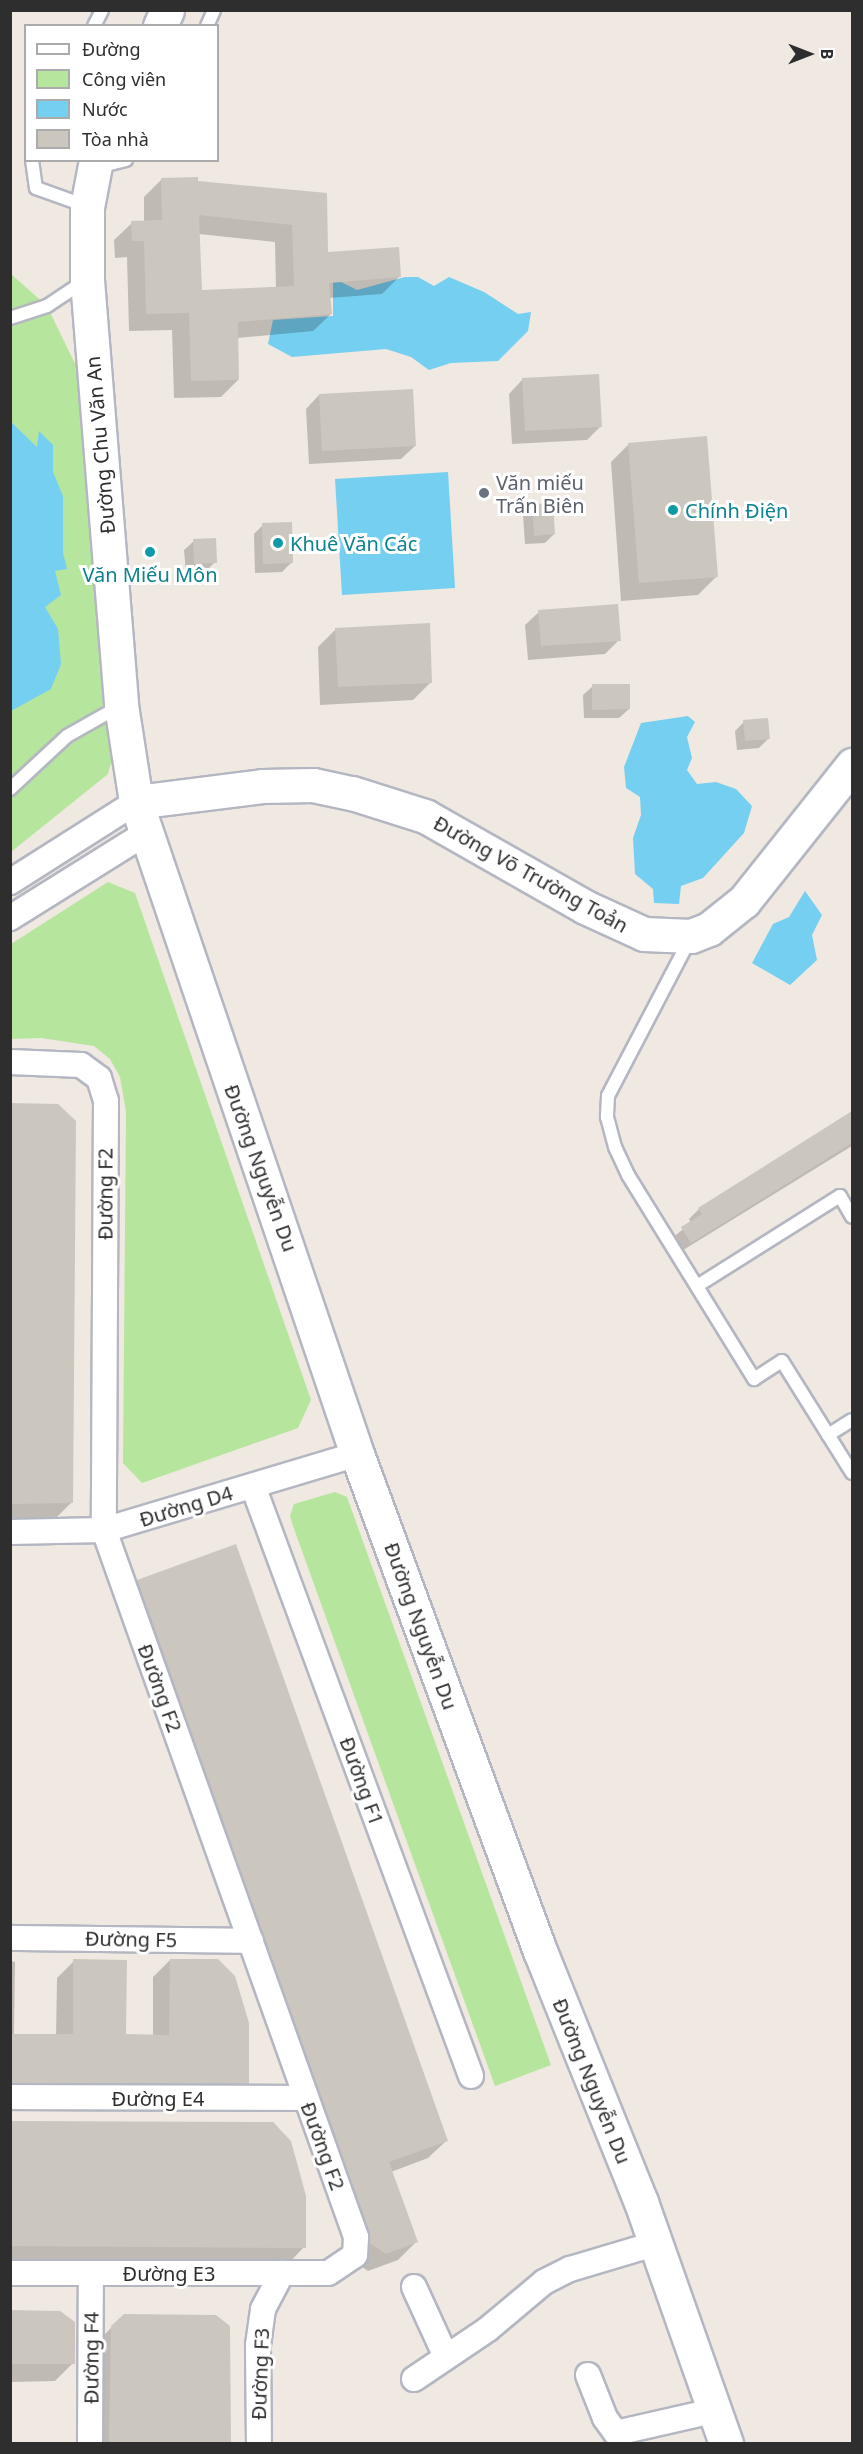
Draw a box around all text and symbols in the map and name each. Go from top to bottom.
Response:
legend [24,24,219,162]
north arrow [779,24,839,84]
text: Đường [82,37,141,61]
text: B [816,49,838,59]
text: Công viên [82,67,166,91]
text: Nước [82,97,128,121]
text: Tòa nhà [82,127,149,151]
street label: Đường Chu Văn An [80,355,120,535]
place label: Văn miếu Trấn Biên [496,470,585,517]
marker: Văn miếu Trấn Biên [477,486,491,500]
place label: Chính Điện [685,498,788,522]
marker: Chính Điện [666,503,680,517]
place label: Khuê Văn Các [290,531,417,555]
marker: Khuê Văn Các [271,536,285,550]
marker: Văn Miếu Môn [143,545,157,559]
place label: Văn Miếu Môn [82,562,218,586]
street label: Đường Võ Trường Toản [430,811,632,937]
street label: Đường Nguyễn Du [220,1081,302,1255]
street label: Đường F2 [93,1148,117,1240]
street label: Đường D4 [136,1480,236,1532]
street label: Đường Nguyễn Du [380,1539,462,1713]
street label: Đường F2 [133,1641,187,1735]
street label: Đường F1 [335,1734,389,1828]
street label: Đường F5 [85,1926,177,1952]
street label: Đường Nguyễn Du [548,1995,636,2167]
street label: Đường E4 [112,2086,204,2110]
street label: Đường F2 [296,2099,350,2193]
street label: Đường E3 [123,2261,215,2285]
street label: Đường F4 [79,2312,103,2404]
street label: Đường F3 [246,2328,274,2420]

